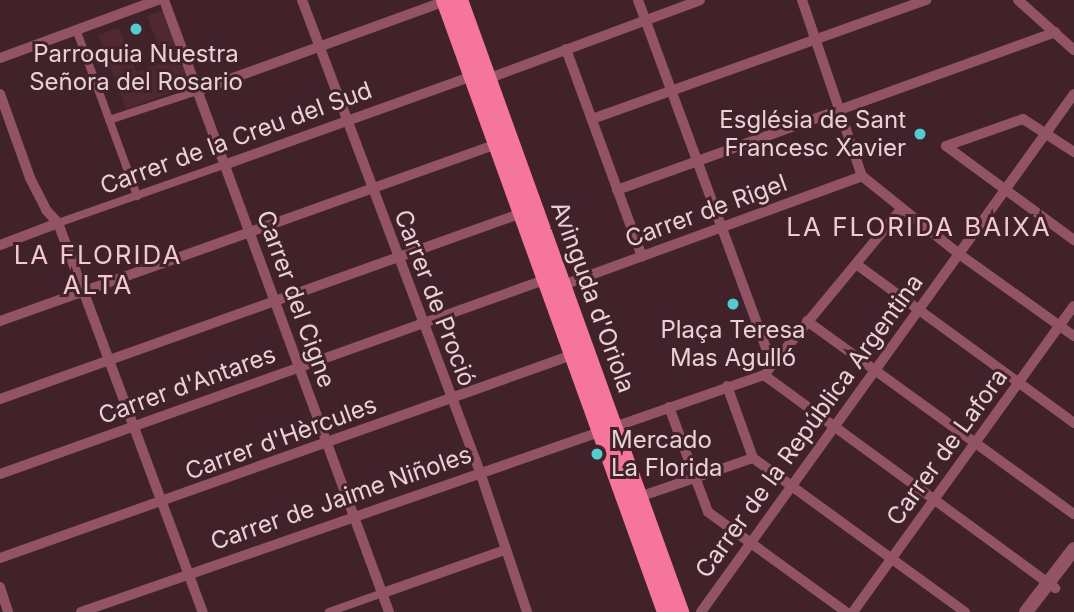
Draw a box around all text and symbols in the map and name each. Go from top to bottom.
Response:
marker: Parroquia Nuestra Señora del Rosario [128,21,144,37]
place label: Parroquia Nuestra Señora del Rosario [29,40,243,96]
street label: Carrer de la Creu del Sud [96,75,376,201]
place label: Església de Sant Francesc Xavier [719,106,906,162]
marker: Església de Sant Francesc Xavier [912,126,928,142]
street label: Carrer de Rigel [621,168,791,254]
street label: Avinguda d'Oriola [545,197,641,397]
street label: Carrer de Proció [388,206,482,390]
street label: Carrer del Cigne [251,207,341,391]
district label: LA FLORIDA BAIXA [788,211,1050,243]
district label: LA FLORIDA ALTA [15,239,181,300]
street label: Carrer de la República Argentina [689,269,929,583]
marker: Plaça Teresa Mas Agulló [725,296,741,312]
place label: Plaça Teresa Mas Agulló [660,316,806,372]
street label: Carrer d'Antares [95,340,279,430]
street label: Carrer de Lafora [881,363,1013,531]
street label: Carrer d'Hèrcules [181,390,381,486]
place label: Mercado La Florida [611,426,723,482]
street label: Carrer de Jaime Niñoles [207,440,475,556]
marker: Mercado La Florida [589,446,605,462]

